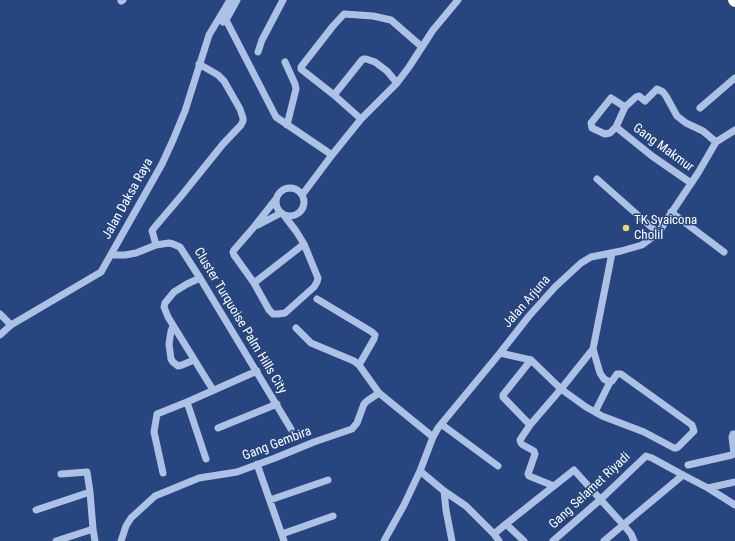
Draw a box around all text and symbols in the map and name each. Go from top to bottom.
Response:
street label: Gang Makmur [629,121,697,175]
street label: Jalan Daksa Raya [99,156,157,242]
place label: TK Syaicona Cholil [634,213,697,244]
marker: TK Syaicona Cholil [621,223,631,233]
street label: Cluster Turquoise Palm Hills City [190,245,290,397]
street label: Jalan Arjuna [500,273,554,331]
street label: Gang Gembira [240,424,314,464]
street label: Gang Selamet Riyadi [546,449,634,533]

